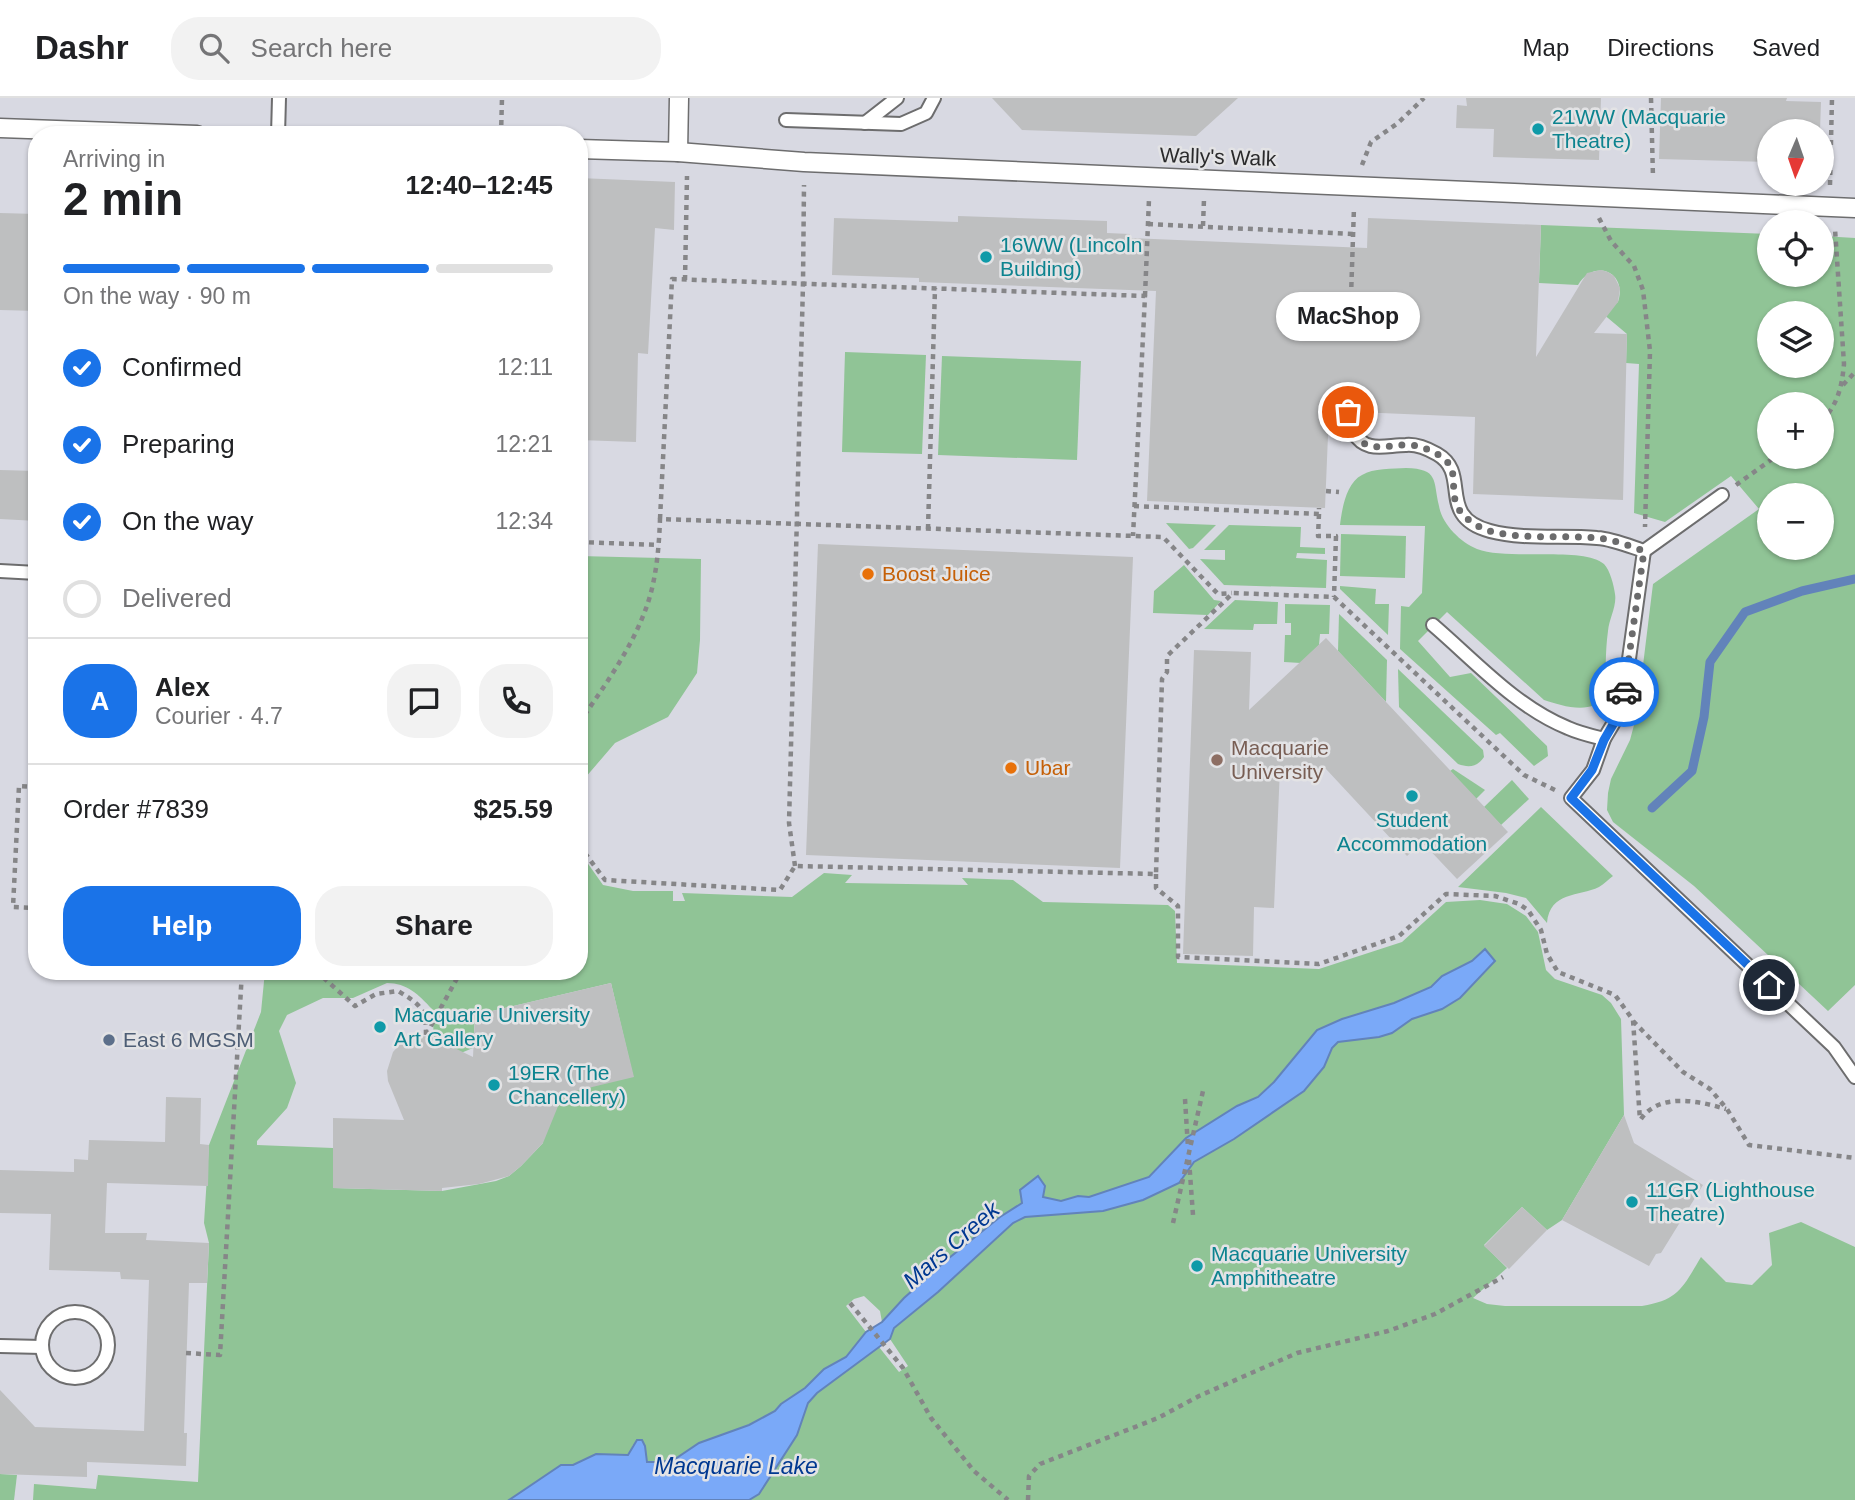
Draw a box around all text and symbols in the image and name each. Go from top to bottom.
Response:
search box [171,17,661,80]
text: Dashr [35,29,129,66]
icon: search [195,29,233,67]
text: Search here [251,33,392,63]
text: Map [1523,34,1569,61]
text: Directions [1607,34,1714,61]
text: Saved [1752,34,1820,61]
place label: 21WW (Macquarie Theatre) [1552,105,1726,152]
north arrow [1757,119,1834,196]
map controls [1757,119,1834,560]
marker: 21WW (Macquarie Theatre) [1530,121,1546,137]
street label: Wally's Walk [1159,143,1277,170]
text: Arriving in [63,146,165,172]
text: 12:40–12:45 [406,170,553,200]
text: 2 min [63,173,183,225]
button: locate [1757,210,1834,287]
place label: 16WW (Lincoln Building) [1000,233,1142,280]
marker: 16WW (Lincoln Building) [978,249,994,265]
text: On the way · 90 m [63,283,251,309]
callout: MacShop [1276,293,1420,342]
button: layers [1757,301,1834,378]
text: MacShop [1297,303,1399,329]
icon: check [63,349,101,387]
text: Confirmed [122,352,242,382]
text: 12:11 [497,354,553,380]
pin [1318,382,1378,442]
button: + [1757,392,1834,469]
icon: bag [1329,393,1367,431]
icon: check [63,426,101,464]
text: Preparing [122,429,235,459]
text: 12:21 [495,431,553,457]
button: − [1757,483,1834,560]
icon: check [63,503,101,541]
text: On the way [122,506,254,536]
text: 12:34 [495,508,553,534]
place label: Boost Juice [882,562,991,585]
marker: Boost Juice [860,566,876,582]
text: Delivered [122,583,232,613]
courier [1589,657,1659,727]
button: chat [387,664,461,738]
button: phone [479,664,553,738]
text: Alex [155,672,210,702]
icon: car [1605,673,1643,711]
text: A [91,686,109,716]
text: Courier · 4.7 [155,703,283,729]
place label: Macquarie University [1231,736,1329,783]
marker: Macquarie University [1209,752,1225,768]
place label: Ubar [1025,756,1071,779]
marker: Ubar [1003,760,1019,776]
marker: Student Accommodation [1404,788,1420,804]
text: Order #7839 [63,794,209,824]
text: $25.59 [473,794,553,824]
place label: Student Accommodation [1337,808,1487,855]
button: Help [63,886,301,966]
button: Share [315,886,553,966]
pin [1739,955,1799,1015]
icon: home [1750,966,1788,1004]
place label: Macquarie University Art Gallery [394,1003,591,1050]
marker: Macquarie University Art Gallery [372,1019,388,1035]
place label: East 6 MGSM [123,1028,254,1051]
marker: East 6 MGSM [101,1032,117,1048]
place label: 19ER (The Chancellery) [508,1061,626,1108]
marker: 19ER (The Chancellery) [486,1077,502,1093]
place label: 11GR (Lighthouse Theatre) [1646,1178,1815,1225]
marker: 11GR (Lighthouse Theatre) [1624,1194,1640,1210]
water label: Mars Creek [898,1195,1006,1294]
place label: Macquarie University Amphitheatre [1211,1242,1408,1289]
marker: Macquarie University Amphitheatre [1189,1258,1205,1274]
water label: Macquarie Lake [654,1453,818,1479]

